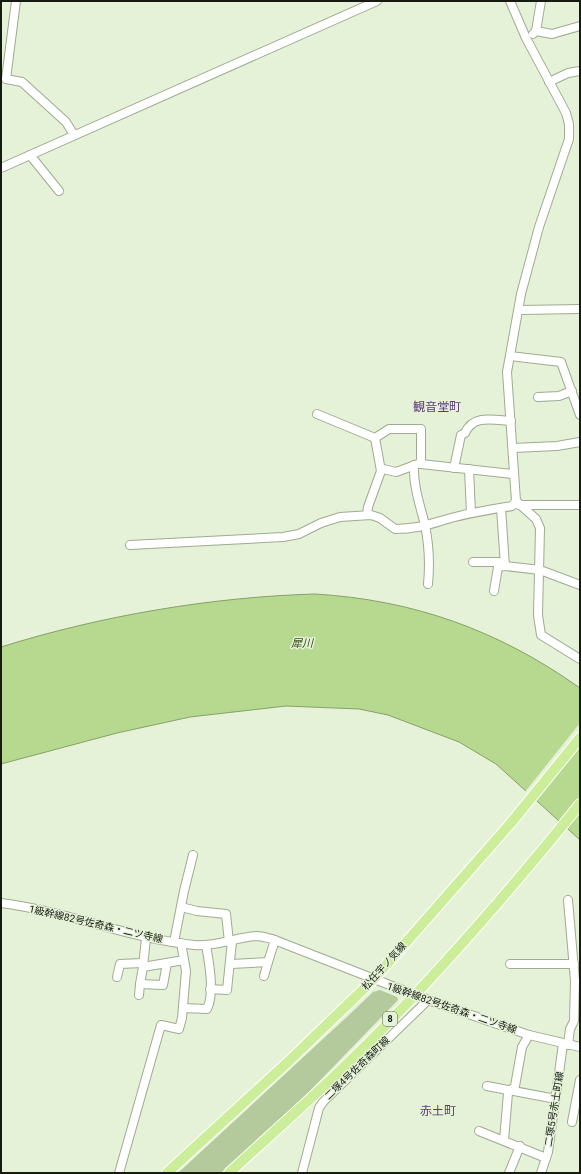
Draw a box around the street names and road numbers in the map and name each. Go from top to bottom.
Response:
street label: 1級幹線82号佐奇森・二ツ寺線 [28,903,164,945]
street label: 松任宇ノ気線 [360,940,408,992]
street label: 1級幹線82号佐奇森・二ツ寺線 [385,980,519,1036]
road number: 8 [383,1012,397,1026]
street label: 二塚4号佐奇森町線 [322,1034,392,1102]
street label: 二塚5号赤土町線 [543,1071,565,1147]

